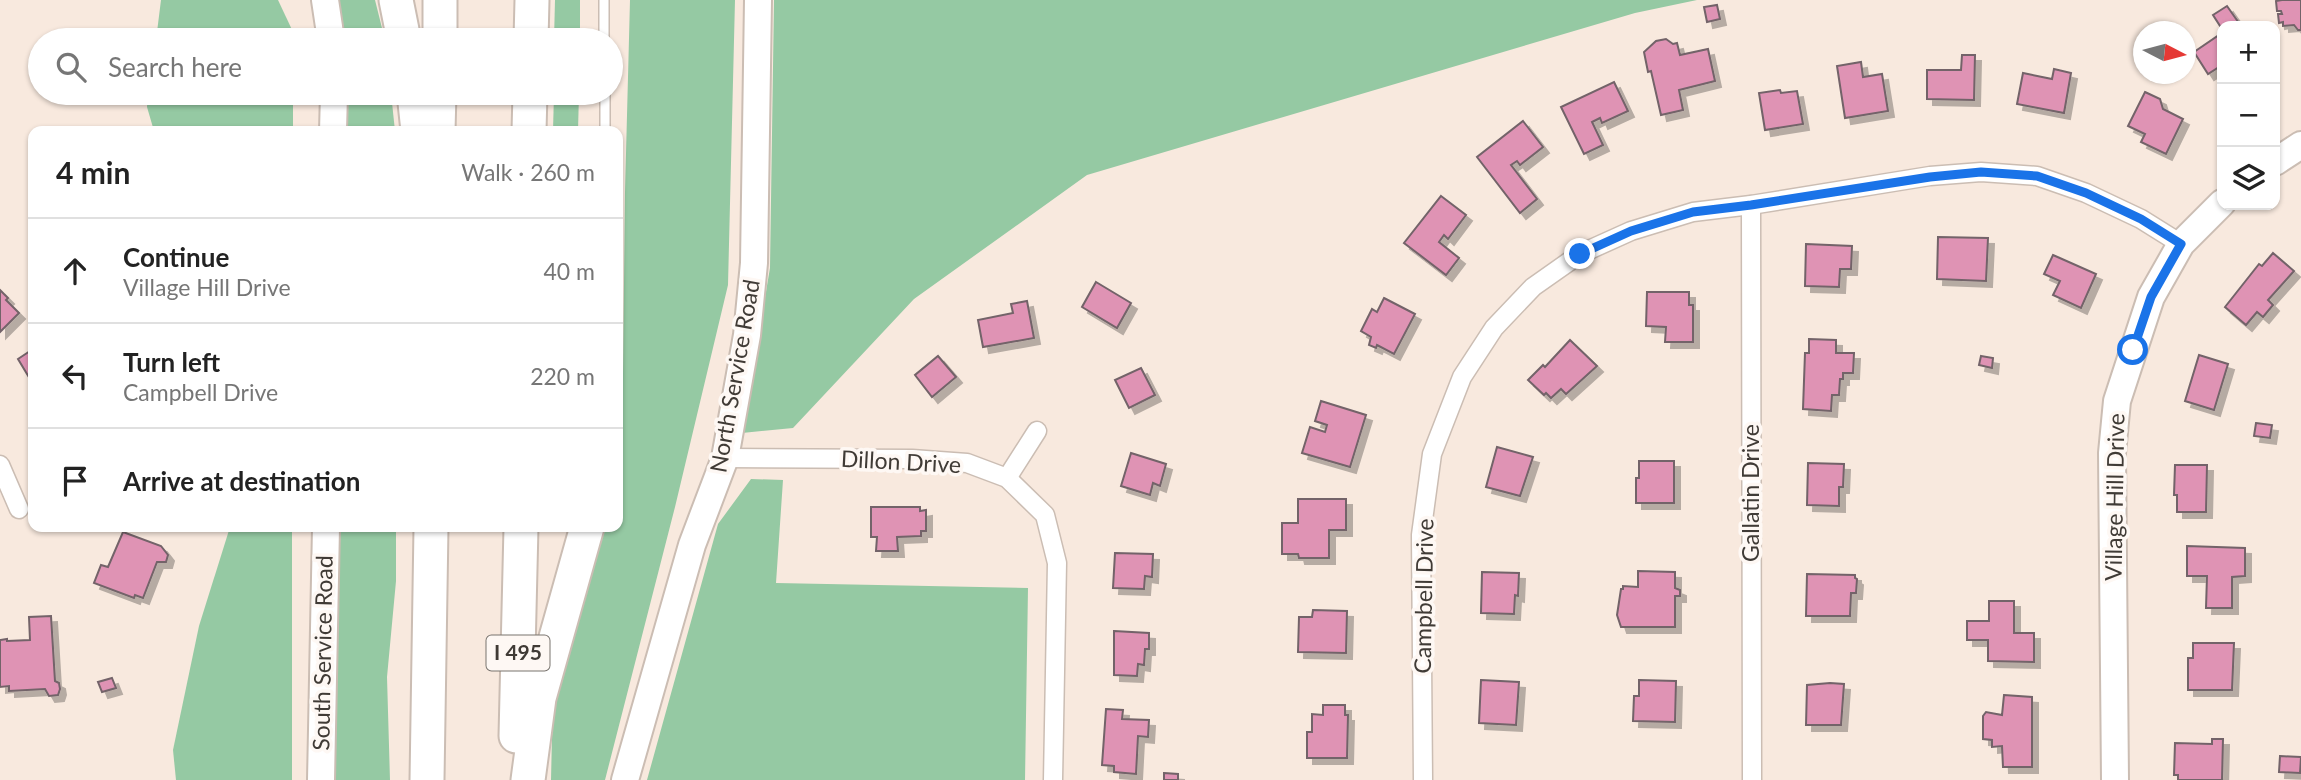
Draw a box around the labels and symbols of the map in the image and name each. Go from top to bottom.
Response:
north arrow [2133,21,2196,84]
route end [1564,238,1595,269]
street label: North Service Road [703,277,765,475]
route start [2117,334,2148,365]
street label: Village Hill Drive [2099,413,2129,581]
street label: Gallatin Drive [1736,424,1764,562]
street label: Dillon Drive [840,444,962,478]
street label: Campbell Drive [1408,518,1438,674]
street label: South Service Road [306,555,338,751]
road number: I 495 [486,636,550,670]

